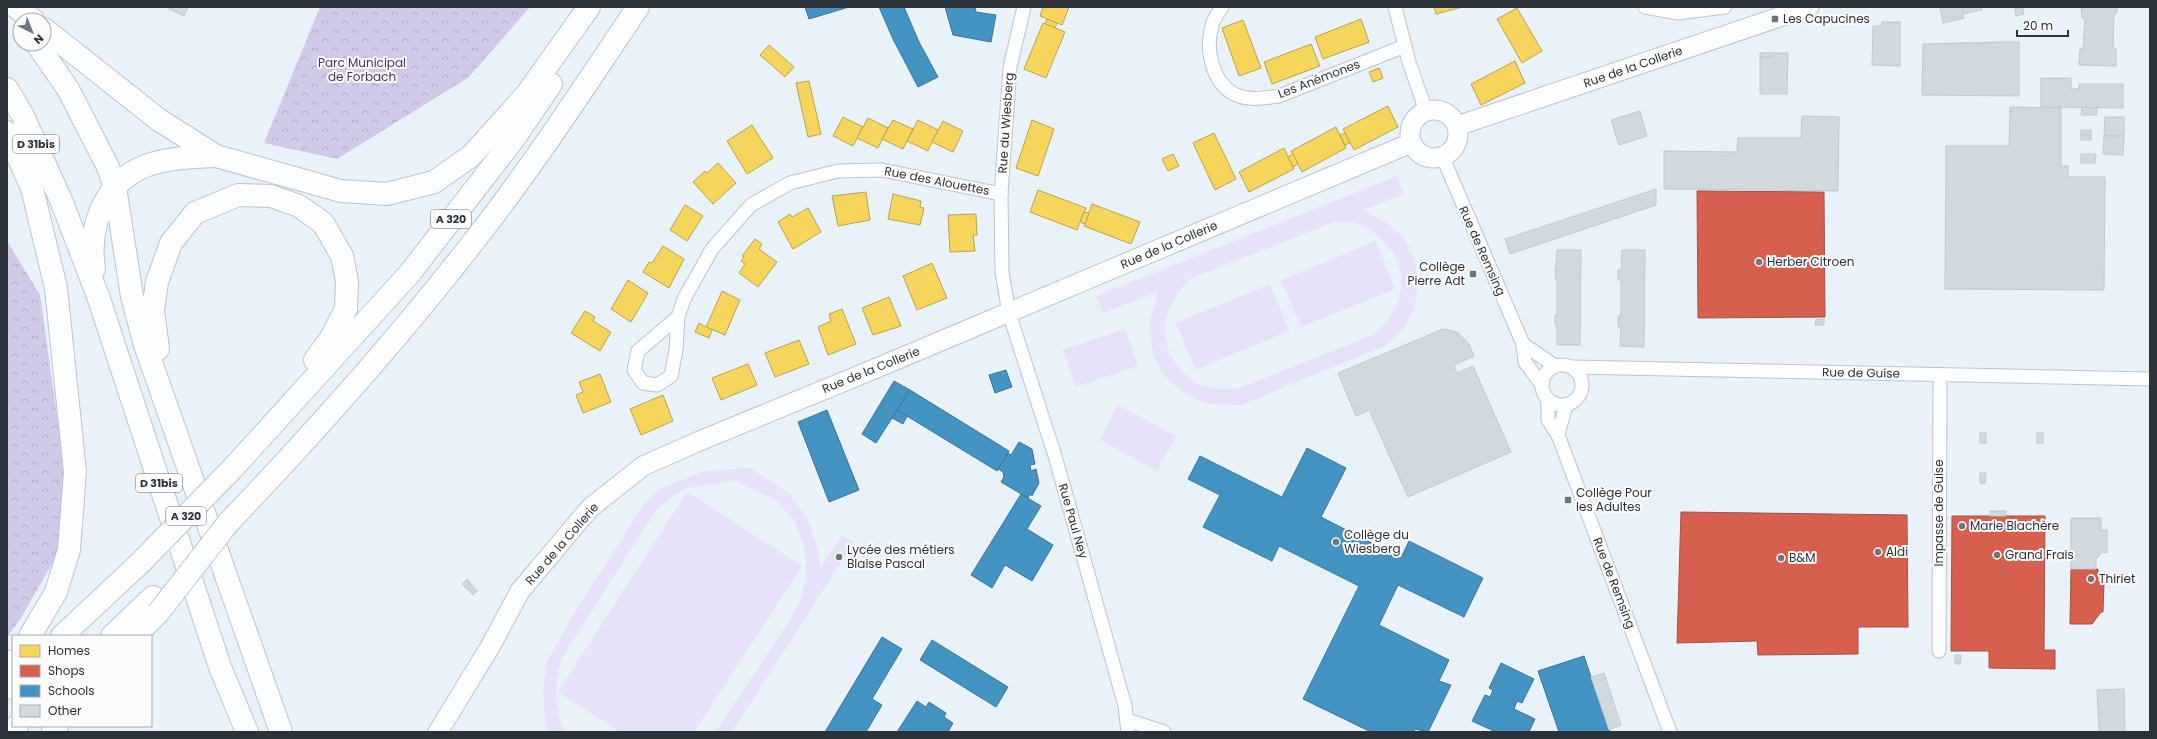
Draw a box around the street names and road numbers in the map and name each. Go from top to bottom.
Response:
street label: Rue de la Collerie [1581,42,1685,91]
street label: Les Anémones [1275,55,1362,102]
street label: Rue du Wiesberg [993,72,1018,174]
road number: D 31bis [13,135,59,153]
street label: Rue des Alouettes [883,162,991,199]
street label: Rue de Remsing [1455,203,1510,298]
road number: A 320 [431,210,471,228]
street label: Rue de la Collerie [1118,216,1220,273]
street label: Rue de la Collerie [820,342,922,397]
street label: Rue de Guise [1822,363,1900,382]
street label: Impasse de Guise [1930,459,1947,567]
road number: D 31bis [136,474,182,492]
street label: Rue Paul Ney [1055,481,1092,561]
street label: Rue de la Collerie [521,499,602,588]
road number: A 320 [166,507,206,525]
street label: Rue de Remsing [1589,535,1640,631]

